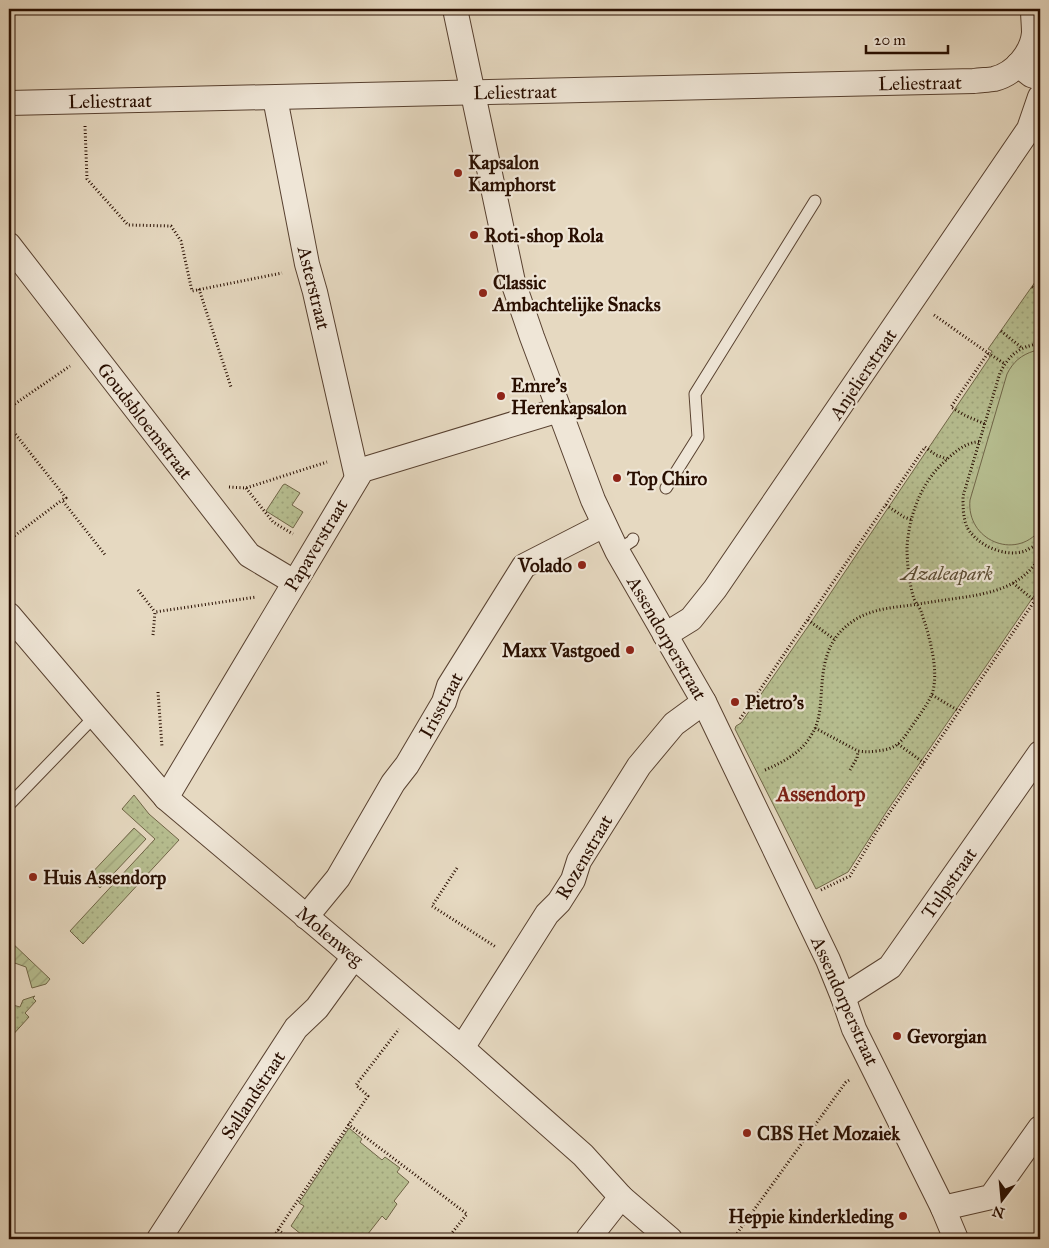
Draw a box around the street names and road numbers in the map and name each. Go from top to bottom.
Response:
street label: Leliestraat [878,71,962,95]
street label: Leliestraat [473,80,557,104]
street label: Leliestraat [68,89,152,113]
street label: Asterstraat [292,243,336,332]
street label: Anjelierstraat [824,324,902,425]
street label: Goudsbloemstraat [92,358,198,484]
street label: Papaverstraat [280,495,353,595]
street label: Assendorperstraat [622,571,712,704]
street label: Irisstraat [414,668,468,742]
street label: Rozenstraat [551,811,617,903]
street label: Tulpstraat [916,843,982,923]
street label: Molenweg [291,901,369,972]
street label: Assendorperstraat [806,932,884,1070]
street label: Sallandstraat [216,1046,290,1143]

